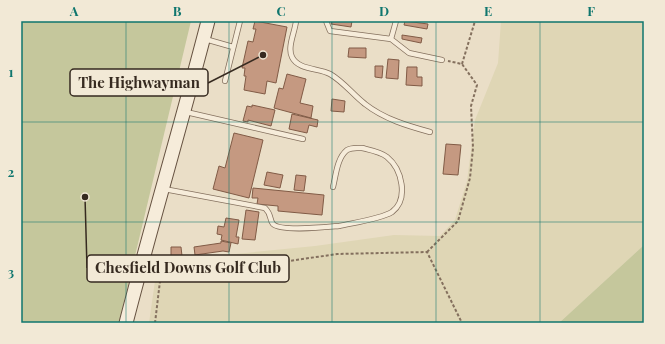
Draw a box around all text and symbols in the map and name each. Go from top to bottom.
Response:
text: A [69,2,79,19]
text: B [173,2,182,19]
text: C [276,2,286,19]
text: D [379,2,389,19]
text: E [484,2,492,19]
text: F [587,2,595,19]
text: 1 [9,63,14,80]
callout: The Highwayman [70,69,208,96]
text: The Highwayman [78,72,201,92]
text: 2 [8,163,15,180]
callout: Chesfield Downs Golf Club [87,255,289,282]
text: Chesfield Downs Golf Club [95,257,281,277]
text: 3 [8,263,14,280]

